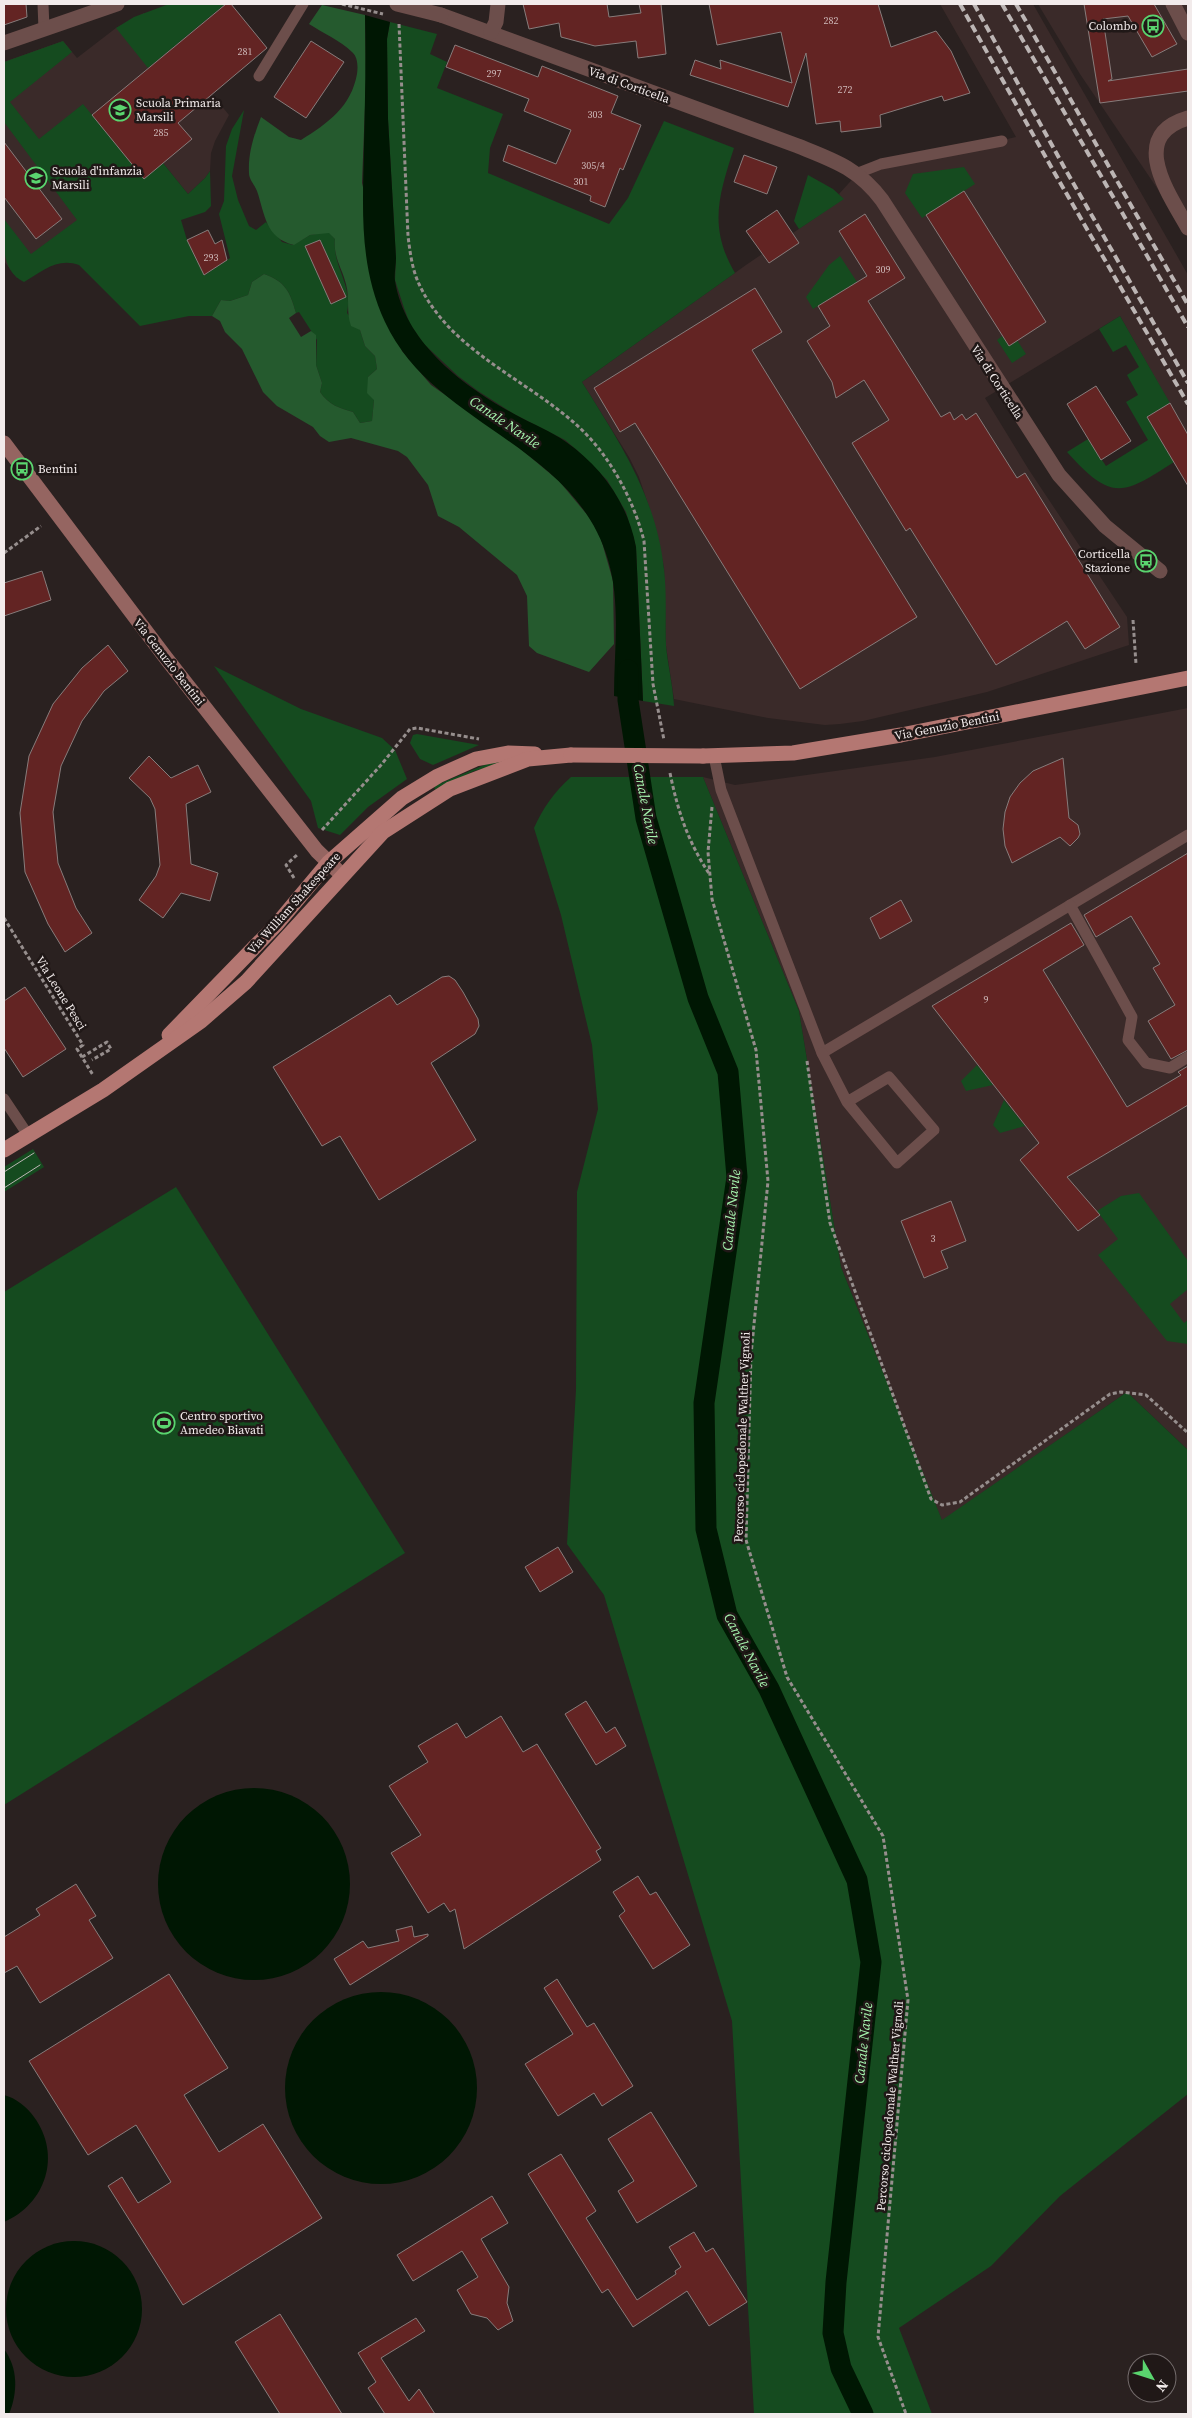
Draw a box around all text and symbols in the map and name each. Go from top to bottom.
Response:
house number: 282 [824,14,839,27]
bus stop icon: Colombo [1141,14,1165,38]
place label: Colombo [1088,18,1137,34]
house number: 281 [238,45,253,58]
street label: Via di Corticella [586,63,673,107]
house number: 297 [487,67,502,80]
house number: 272 [838,83,853,96]
place label: Scuola Primaria Marsili [136,95,222,125]
school or university icon: Scuola Primaria Marsili [108,98,132,122]
house number: 303 [588,108,603,121]
house number: 285 [154,126,169,139]
house number: 305/4 [581,159,605,172]
place label: Scuola d'infanzia Marsili [52,163,143,193]
school or university icon: Scuola d'infanzia Marsili [24,166,48,190]
house number: 301 [574,175,589,188]
house number: 293 [204,251,219,264]
house number: 309 [876,263,891,276]
street label: Via di Corticella [967,342,1027,423]
water label: Canale Navile [466,391,545,453]
bus stop icon: Bentini [10,457,34,481]
place label: Bentini [38,461,78,477]
place label: Corticella Stazione [1078,546,1131,576]
bus stop icon: Corticella Stazione [1134,549,1158,573]
street label: Via Genuzio Bentini [130,615,208,709]
street label: Via Genuzio Bentini [893,708,1001,744]
water label: Canale Navile [628,762,664,846]
street label: Via William Shakespeare [244,849,344,957]
street label: Via Leone Pesci [32,953,90,1033]
house number: 9 [984,993,989,1006]
water label: Canale Navile [717,1168,745,1251]
house number: 3 [931,1232,936,1245]
street label: Percorso ciclopedonale Walther Vignoli [730,1331,754,1543]
place label: Centro sportivo Amedeo Biavati [180,1408,264,1438]
sports icon: Centro sportivo Amedeo Biavati [152,1411,176,1435]
water label: Canale Navile [719,1609,775,1691]
street label: Percorso ciclopedonale Walther Vignoli [873,2000,907,2212]
water label: Canale Navile [849,2001,877,2084]
north arrow [1127,2353,1177,2403]
text: N [1151,2376,1173,2396]

